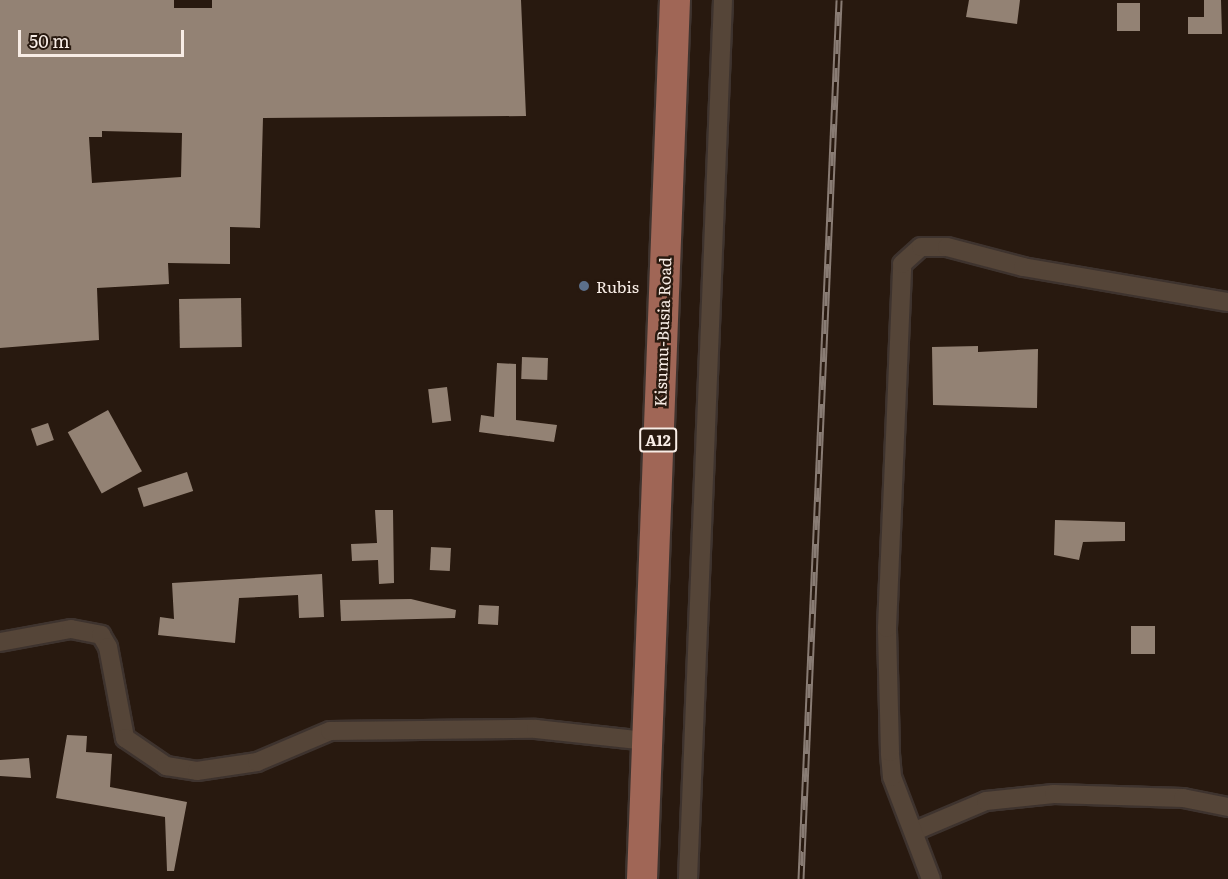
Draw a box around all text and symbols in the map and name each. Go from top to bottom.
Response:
scale bar [21,18,188,56]
text: 50 m [29,27,70,54]
street label: Kisumu-Busia Road [650,257,674,407]
place label: Rubis [596,276,639,296]
marker: Rubis [577,279,591,293]
road number: A12 [638,428,678,452]

